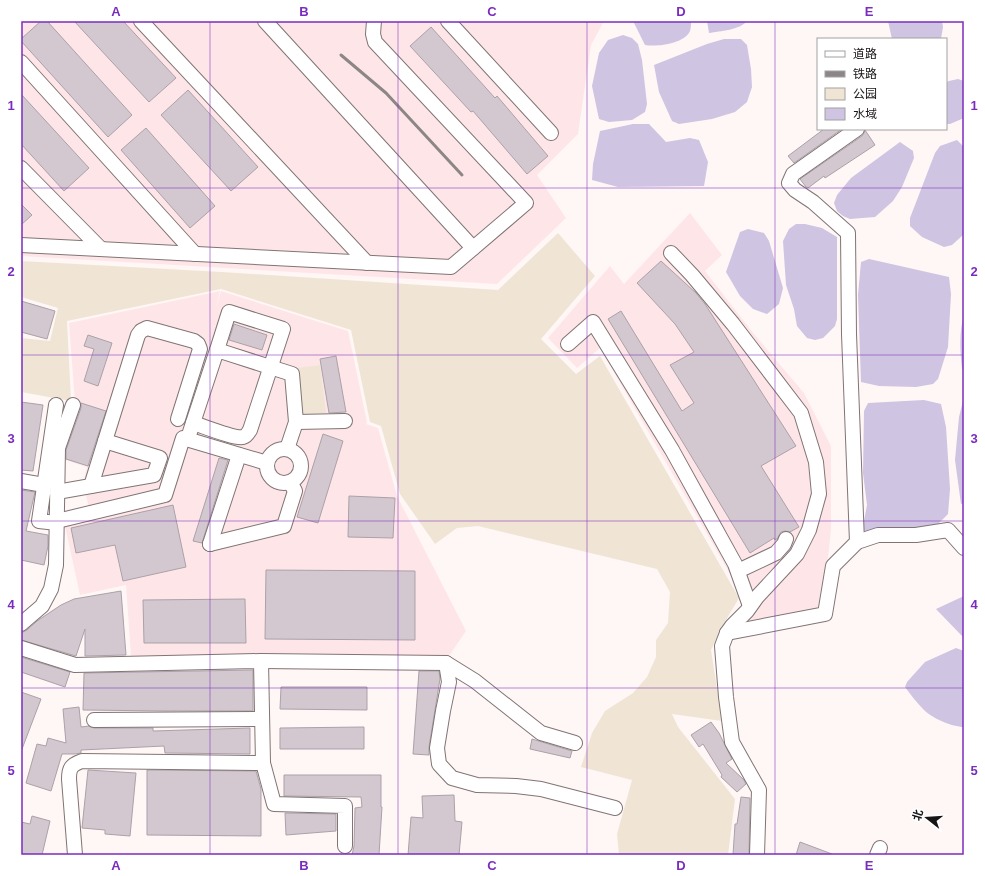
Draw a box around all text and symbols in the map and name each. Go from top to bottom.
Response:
text: A [111,4,121,19]
text: B [299,4,309,19]
text: C [487,4,497,19]
text: D [676,4,686,19]
text: E [865,4,874,19]
legend [817,38,947,130]
text: 道路 [853,47,877,61]
text: 铁路 [853,67,877,81]
text: 公园 [853,87,877,101]
text: 1 [7,98,15,113]
text: 1 [970,98,978,113]
text: 水域 [853,107,877,121]
text: 2 [7,264,15,279]
text: 2 [970,264,978,279]
text: 3 [7,431,15,446]
text: 3 [970,431,978,446]
text: 4 [7,597,15,612]
text: 4 [970,597,978,612]
text: 5 [7,763,15,778]
text: 5 [970,763,978,778]
north arrow [907,798,947,838]
text: 北 [910,808,925,822]
text: A [111,858,121,873]
text: B [299,858,309,873]
text: C [487,858,497,873]
text: D [676,858,686,873]
text: E [865,858,874,873]

